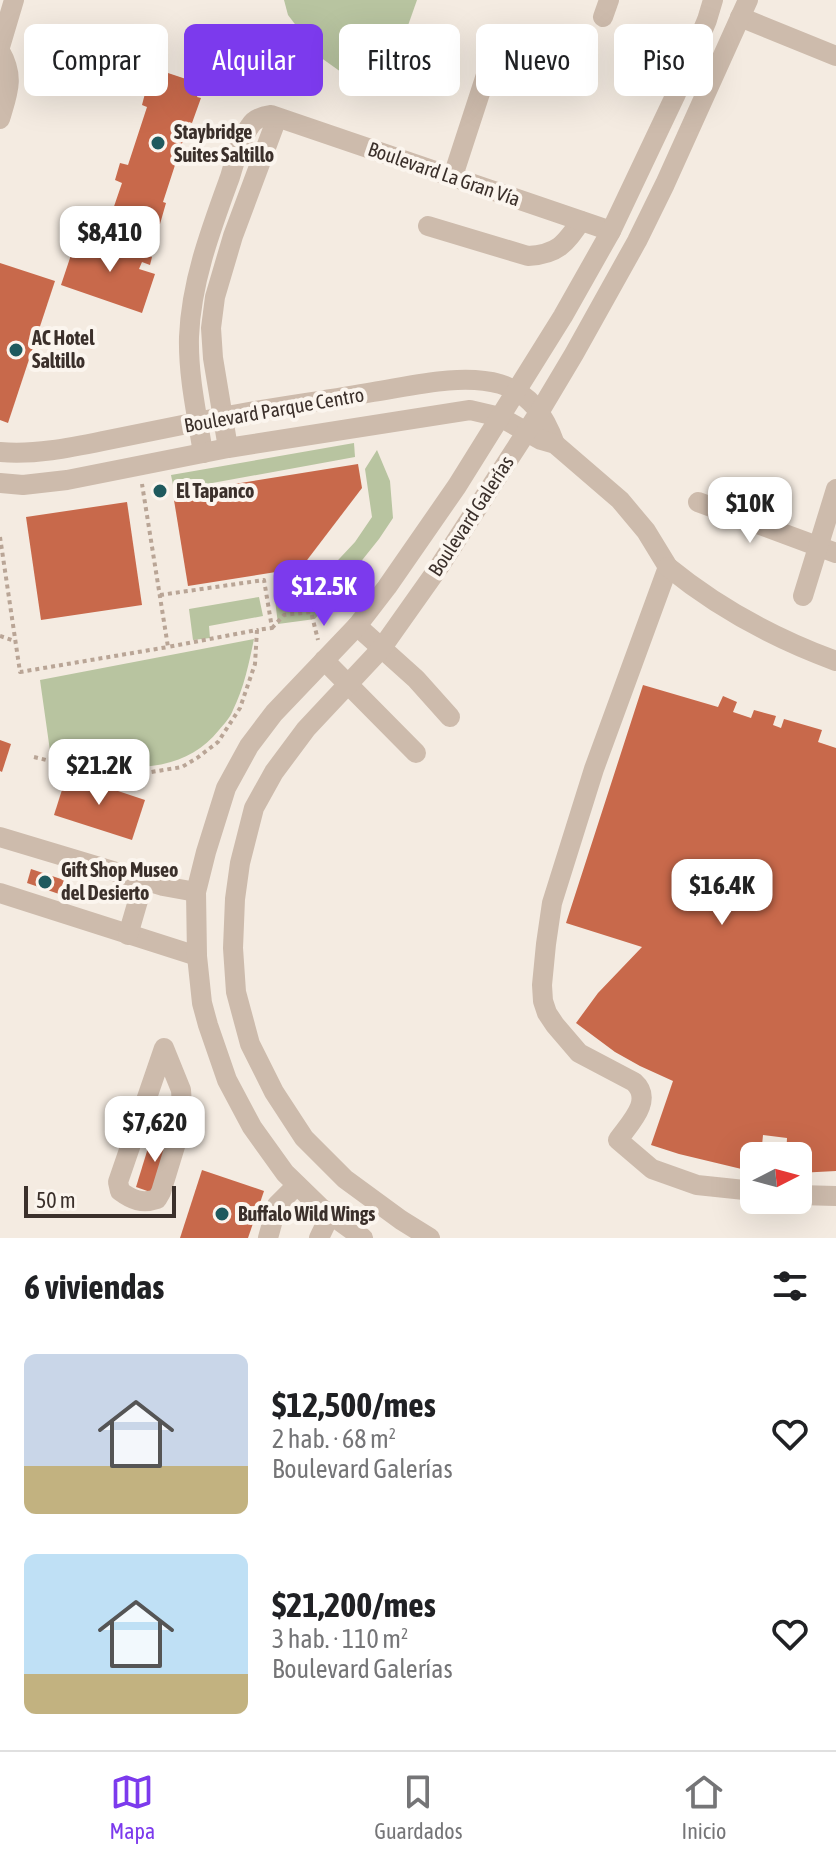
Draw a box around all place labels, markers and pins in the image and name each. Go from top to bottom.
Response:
place label: Staybridge Suites Saltillo [174,120,274,166]
marker: Staybridge Suites Saltillo [149,134,167,152]
pin: $8,410 [45,206,175,274]
place label: AC Hotel Saltillo [31,326,95,372]
marker: AC Hotel Saltillo [7,341,25,359]
pin: $10K [703,477,797,545]
place label: El Tapanco [176,479,255,502]
marker: El Tapanco [151,482,169,500]
pin: $12.5K [259,560,389,628]
pin: $21.2K [34,739,164,807]
place label: Gift Shop Museo del Desierto [61,858,178,904]
pin: $16.4K [657,859,787,927]
marker: Gift Shop Museo del Desierto [36,873,54,891]
pin: $7,620 [90,1096,220,1164]
place label: Buffalo Wild Wings [238,1202,375,1225]
marker: Buffalo Wild Wings [213,1205,231,1223]

